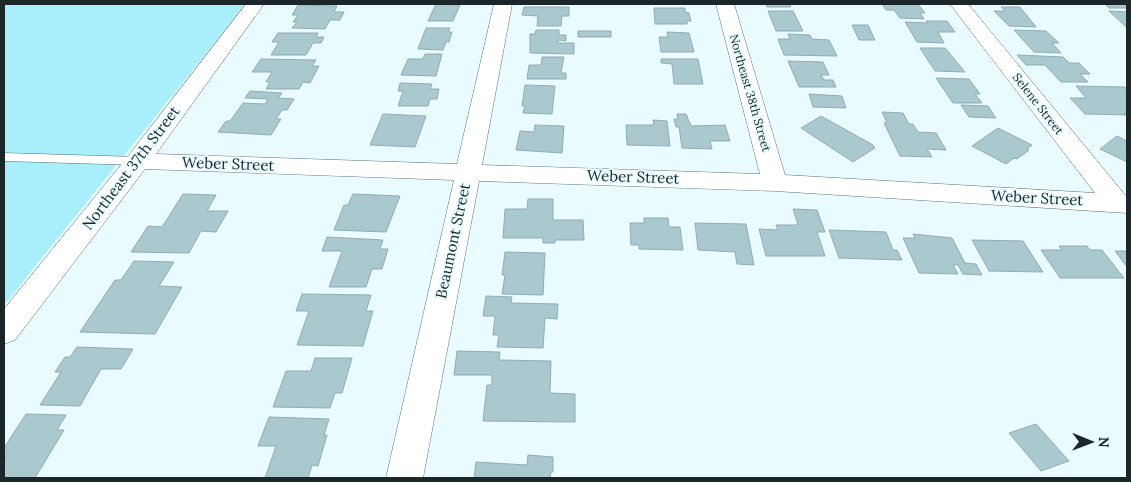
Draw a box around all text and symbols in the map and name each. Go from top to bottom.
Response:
street label: Northeast 38th Street [727,32,775,154]
street label: Selene Street [1010,70,1067,138]
street label: Northeast 37th Street [78,102,183,233]
street label: Weber Street [182,152,275,175]
street label: Weber Street [587,165,680,188]
street label: Beaumont Street [431,181,474,300]
street label: Weber Street [990,186,1084,209]
north arrow [1066,417,1116,467]
text: N [1095,437,1113,448]

